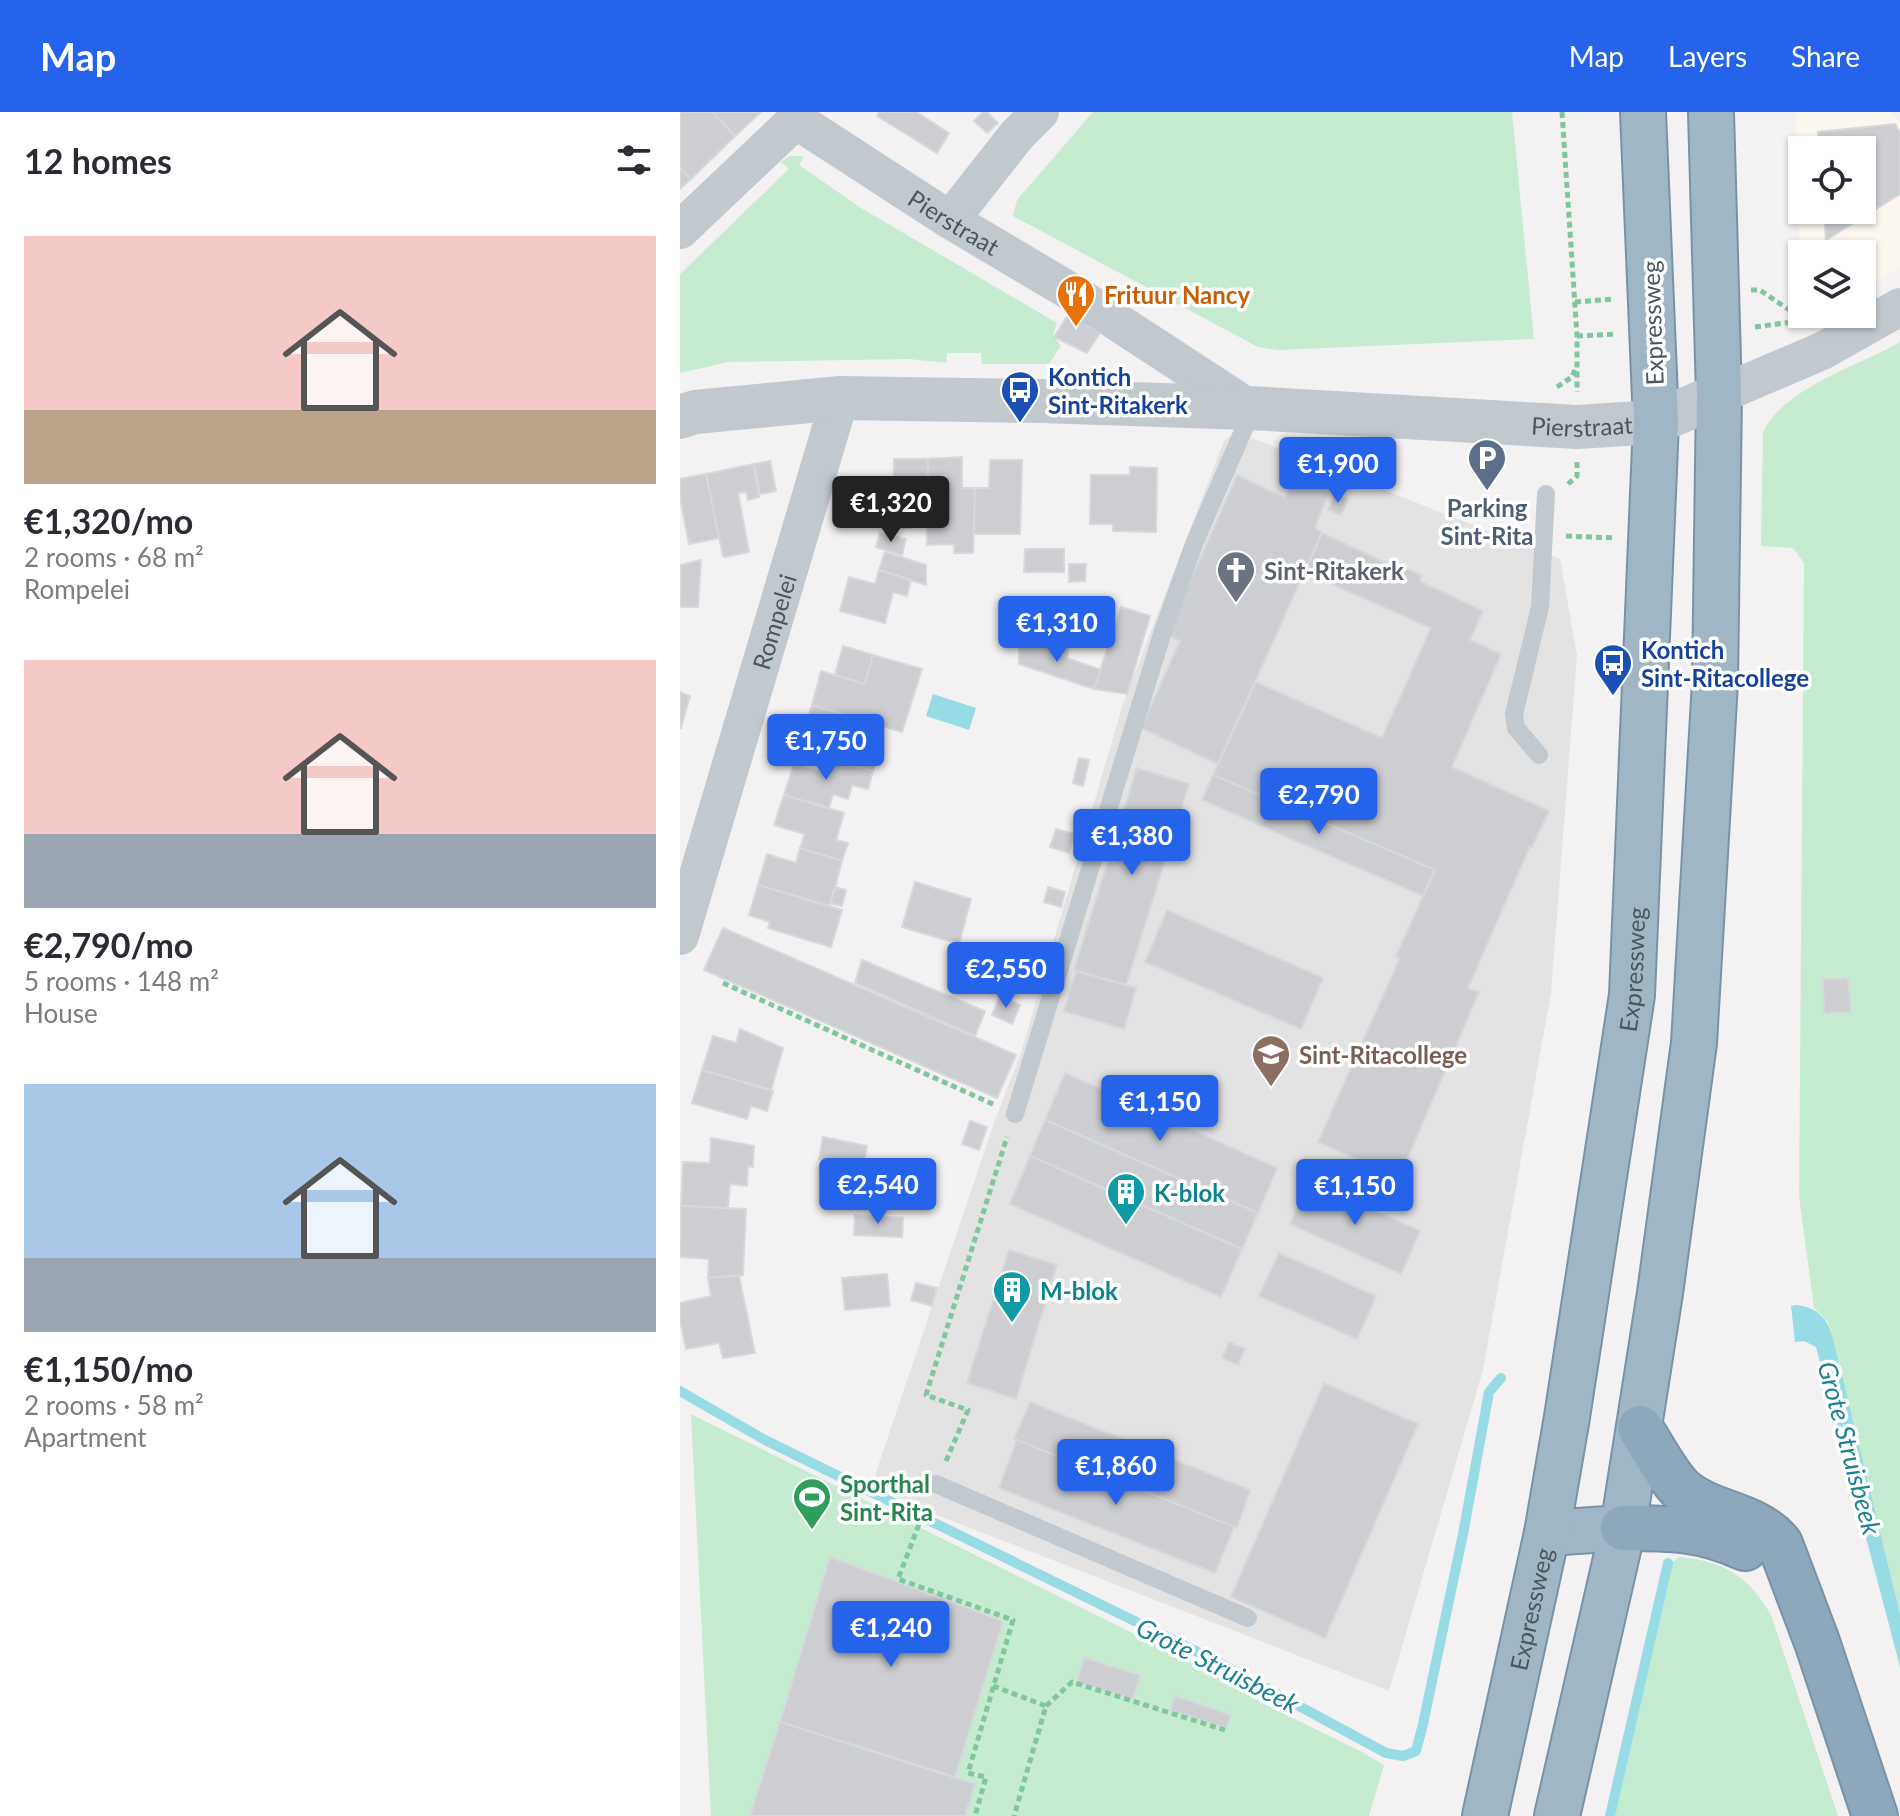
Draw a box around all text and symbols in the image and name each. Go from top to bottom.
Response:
text: Map [40,33,116,79]
text: Map [1569,39,1624,73]
text: Layers [1668,39,1747,73]
text: Share [1791,39,1860,73]
map controls [1788,136,1876,328]
button: locate [1788,136,1876,224]
icon: filters [612,138,656,182]
text: 12 homes [24,140,172,181]
street label: Pierstraat [903,183,1005,261]
button: layers [1788,240,1876,328]
street label: Expressweg [1635,260,1669,386]
restaurant icon: Frituur Nancy [1055,273,1097,328]
place label: Frituur Nancy [1104,280,1250,309]
icon: home [268,288,412,432]
place label: Kontich Sint-Ritakerk [1048,362,1188,419]
bus stop icon: Kontich Sint-Ritakerk [999,369,1041,424]
street label: Pierstraat [1530,409,1634,442]
pin: €1,900 [1273,437,1403,505]
parking icon: Parking Sint-Rita [1466,437,1508,492]
text: €1,900 [1297,447,1379,479]
pin: €1,320 [826,476,956,544]
text: €1,320 [850,486,932,518]
place label: Parking Sint-Rita [1441,493,1533,550]
text: €1,320/mo [24,500,193,541]
text: 2 rooms · 68 m² [24,541,204,573]
church icon: Sint-Ritakerk [1215,549,1257,604]
place label: Sint-Ritakerk [1264,556,1404,585]
street label: Rompelei [746,571,801,673]
text: Rompelei [24,573,130,605]
pin: €1,310 [992,596,1122,664]
text: €1,310 [1016,606,1098,638]
place label: Kontich Sint-Ritacollege [1641,635,1809,692]
bus stop icon: Kontich Sint-Ritacollege [1592,642,1634,697]
icon: home [268,712,412,856]
pin: €1,750 [761,714,891,782]
text: €1,750 [785,724,867,756]
pin: €2,790 [1254,768,1384,836]
text: €2,790 [1278,778,1360,810]
pin: €1,380 [1067,809,1197,877]
text: €1,380 [1091,819,1173,851]
street label: Expressweg [1612,906,1650,1034]
text: €2,790/mo [24,924,193,965]
pin: €2,550 [941,942,1071,1010]
text: €2,550 [965,952,1047,984]
text: 5 rooms · 148 m² [24,965,219,997]
text: House [24,997,98,1029]
school or university icon: Sint-Ritacollege [1250,1033,1292,1088]
place label: Sint-Ritacollege [1299,1040,1467,1069]
pin: €1,150 [1095,1075,1225,1143]
text: €1,150 [1119,1085,1201,1117]
icon: home [268,1136,412,1280]
pin: €2,540 [813,1158,943,1226]
pin: €1,150 [1290,1159,1420,1227]
text: €2,540 [837,1168,919,1200]
text: €1,150 [1314,1169,1396,1201]
building icon: K-blok [1105,1171,1147,1226]
place label: K-blok [1154,1178,1225,1207]
building icon: M-blok [991,1269,1033,1324]
place label: M-blok [1040,1276,1118,1305]
text: €1,150/mo [24,1348,193,1389]
water label: Grote Struisbeek [1811,1358,1889,1539]
text: 2 rooms · 58 m² [24,1389,204,1421]
text: Apartment [24,1421,147,1453]
pin: €1,860 [1051,1439,1181,1507]
text: €1,860 [1075,1449,1157,1481]
place label: Sporthal Sint-Rita [840,1469,933,1526]
sports icon: Sporthal Sint-Rita [791,1476,833,1531]
street label: Expressweg [1503,1545,1558,1673]
pin: €1,240 [826,1601,956,1669]
water label: Grote Struisbeek [1131,1610,1305,1720]
text: €1,240 [850,1611,932,1643]

